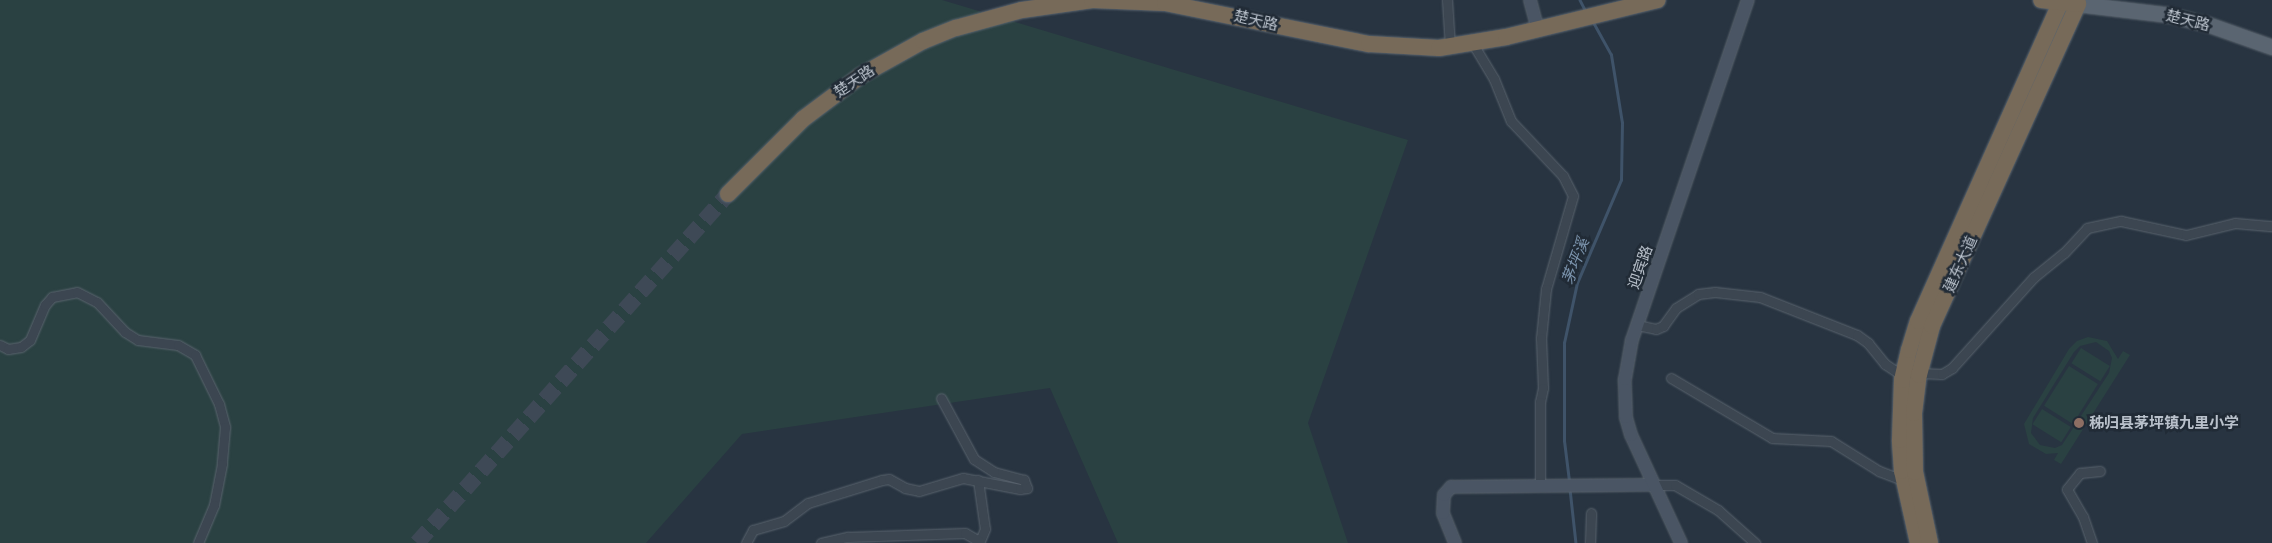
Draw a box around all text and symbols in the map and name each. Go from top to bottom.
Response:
street label: 楚天路 [1232,6,1280,34]
street label: 楚天路 [2164,6,2212,34]
street label: 楚天路 [830,61,878,101]
street label: 建东大道 [1940,233,1980,295]
water label: 茅坪溪 [1557,235,1593,287]
street label: 迎宾路 [1624,243,1656,291]
place label: 秭归县茅坪镇九里小学 [2089,414,2239,432]
marker: 秭归县茅坪镇九里小学 [2073,417,2085,429]

